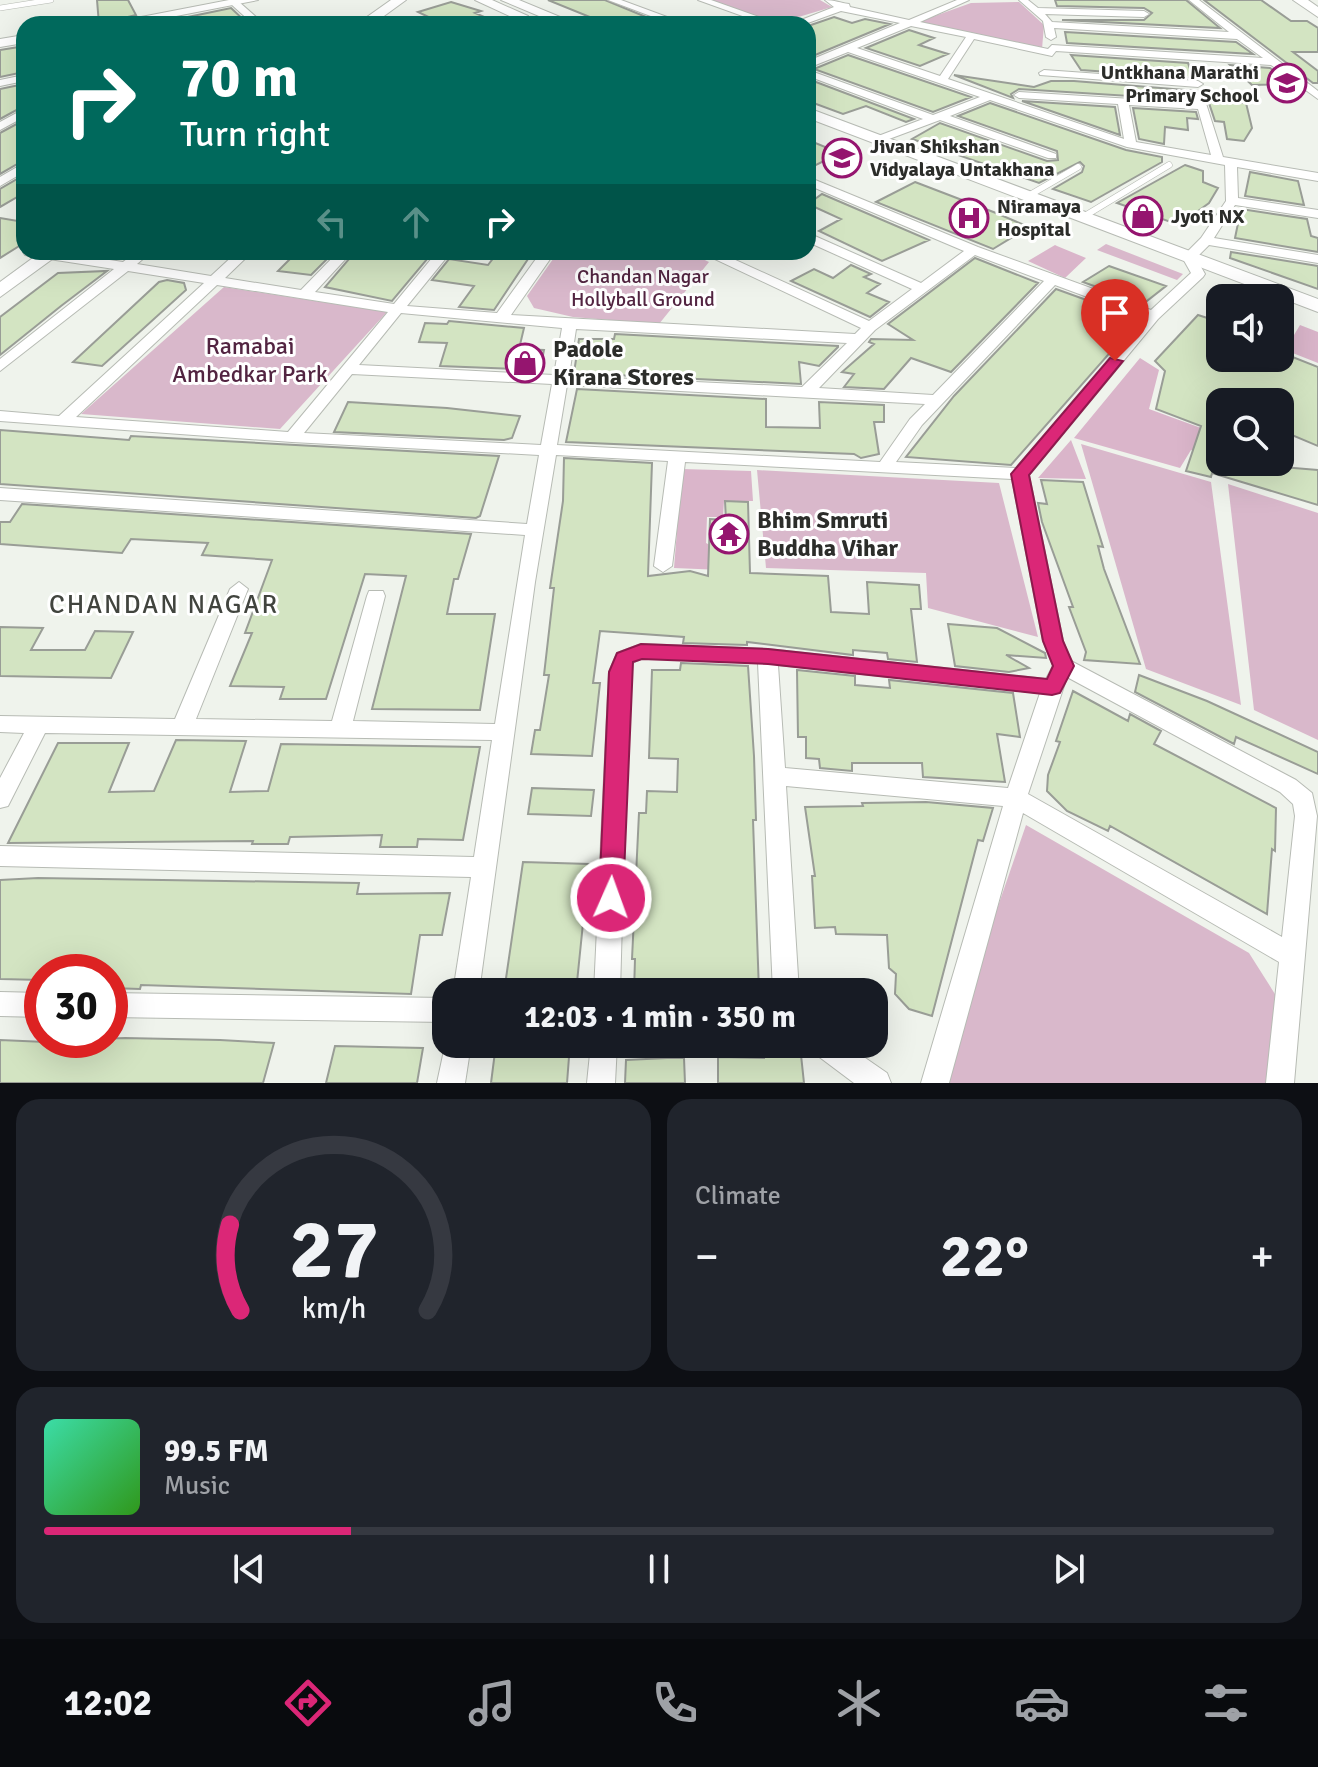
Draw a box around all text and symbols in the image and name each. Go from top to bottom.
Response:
text: 70 m [180,43,298,112]
icon: right [48,48,152,152]
place label: Untkhana Marathi Primary School [1101,60,1259,108]
school or university icon: Untkhana Marathi Primary School [1266,62,1308,104]
text: Turn right [180,112,330,157]
place label: Jivan Shikshan Vidyalaya Untakhana [870,134,1054,182]
school or university icon: Jivan Shikshan Vidyalaya Untakhana [821,137,863,179]
place label: Niramaya Hospital [997,194,1081,242]
shop icon: Jyoti NX [1122,195,1164,237]
hospital icon: Niramaya Hospital [948,197,990,239]
icon: left [310,200,354,244]
icon: ahead [394,200,438,244]
icon: right [478,200,522,244]
place label: Jyoti NX [1171,204,1245,229]
park label: Chandan Nagar Hollyball Ground [571,264,715,312]
pin [1081,279,1149,361]
map controls [1206,284,1294,476]
button: sound [1206,284,1294,372]
icon: arrive [1093,291,1137,335]
park label: Ramabai Ambedkar Park [172,331,328,389]
place label: Padole Kirana Stores [553,334,694,392]
shop icon: Padole Kirana Stores [504,342,546,384]
button: search [1206,388,1294,476]
place label: Bhim Smruti Buddha Vihar [757,505,898,563]
temple icon: Bhim Smruti Buddha Vihar [708,513,750,555]
district label: CHANDAN NAGAR [49,589,279,621]
position arrow [569,856,653,940]
speed limit sign: 30 [24,954,128,1058]
text: 12:03 · 1 min · 350 m [524,999,796,1036]
text: Climate [695,1180,781,1212]
text: 27 [289,1199,378,1301]
text: 22° [940,1220,1029,1294]
text: − [695,1230,719,1284]
text: + [1250,1230,1274,1284]
text: km/h [301,1291,366,1326]
text: 99.5 FM [164,1433,269,1470]
text: Music [164,1470,230,1502]
icon: previous [227,1547,271,1591]
icon: pause [637,1547,681,1591]
icon: next [1047,1547,1091,1591]
icon: directions [280,1675,336,1731]
icon: music [464,1675,520,1731]
icon: phone [647,1675,703,1731]
icon: climate [831,1675,887,1731]
icon: car [1014,1675,1070,1731]
icon: filters [1198,1675,1254,1731]
text: 12:02 [64,1681,152,1726]

